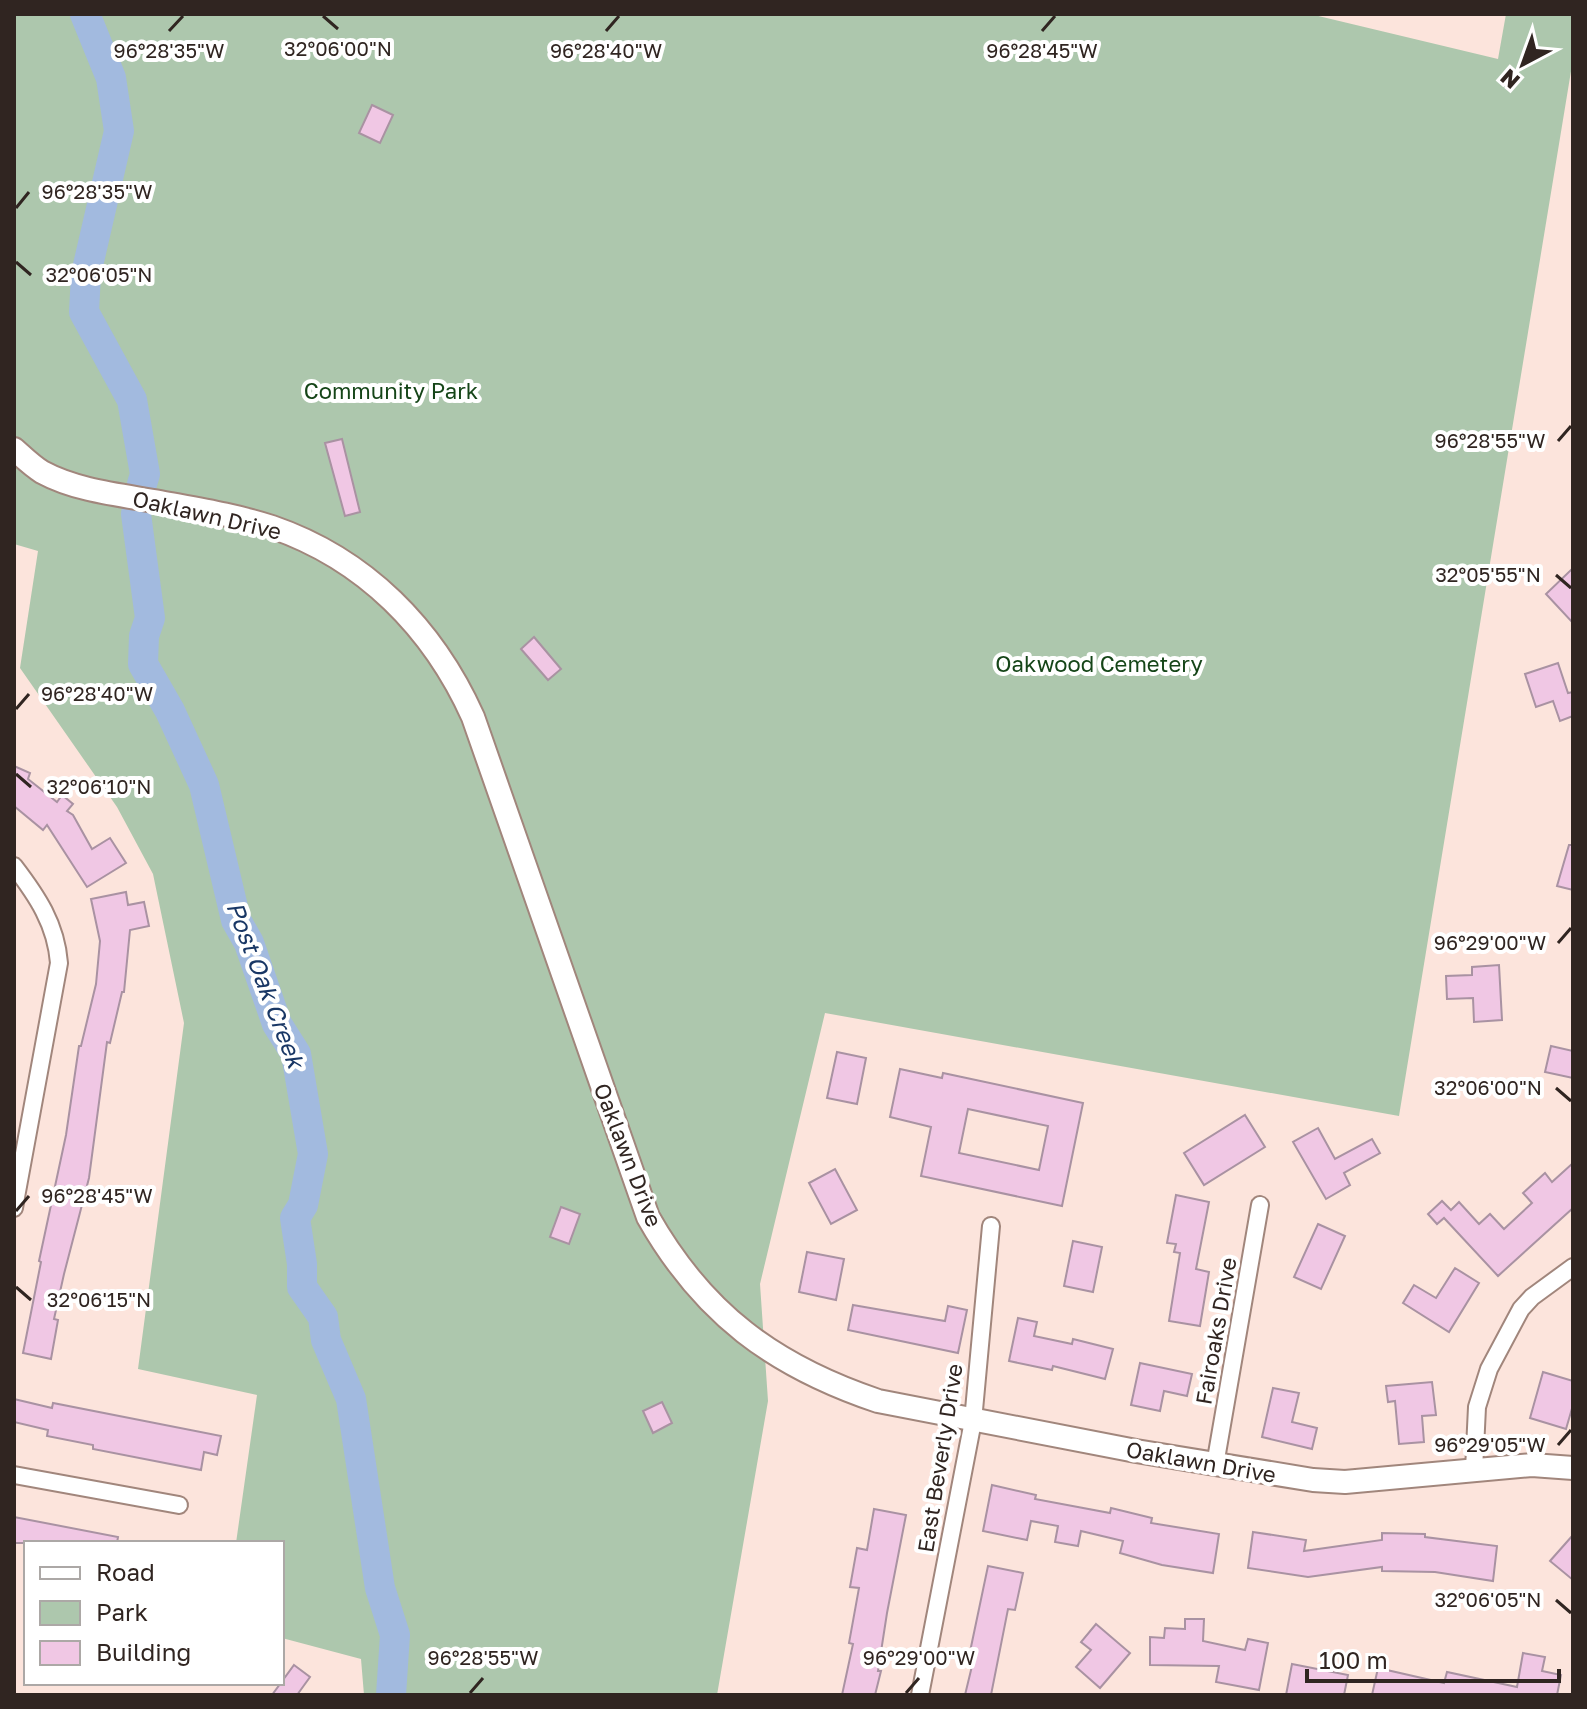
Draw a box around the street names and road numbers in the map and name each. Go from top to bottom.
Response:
street label: Oaklawn Drive [130,484,284,545]
street label: Oaklawn Drive [589,1079,668,1231]
street label: Fairoaks Drive [1189,1255,1242,1407]
street label: East Beverly Drive [911,1362,968,1554]
street label: Oaklawn Drive [1124,1435,1278,1488]

